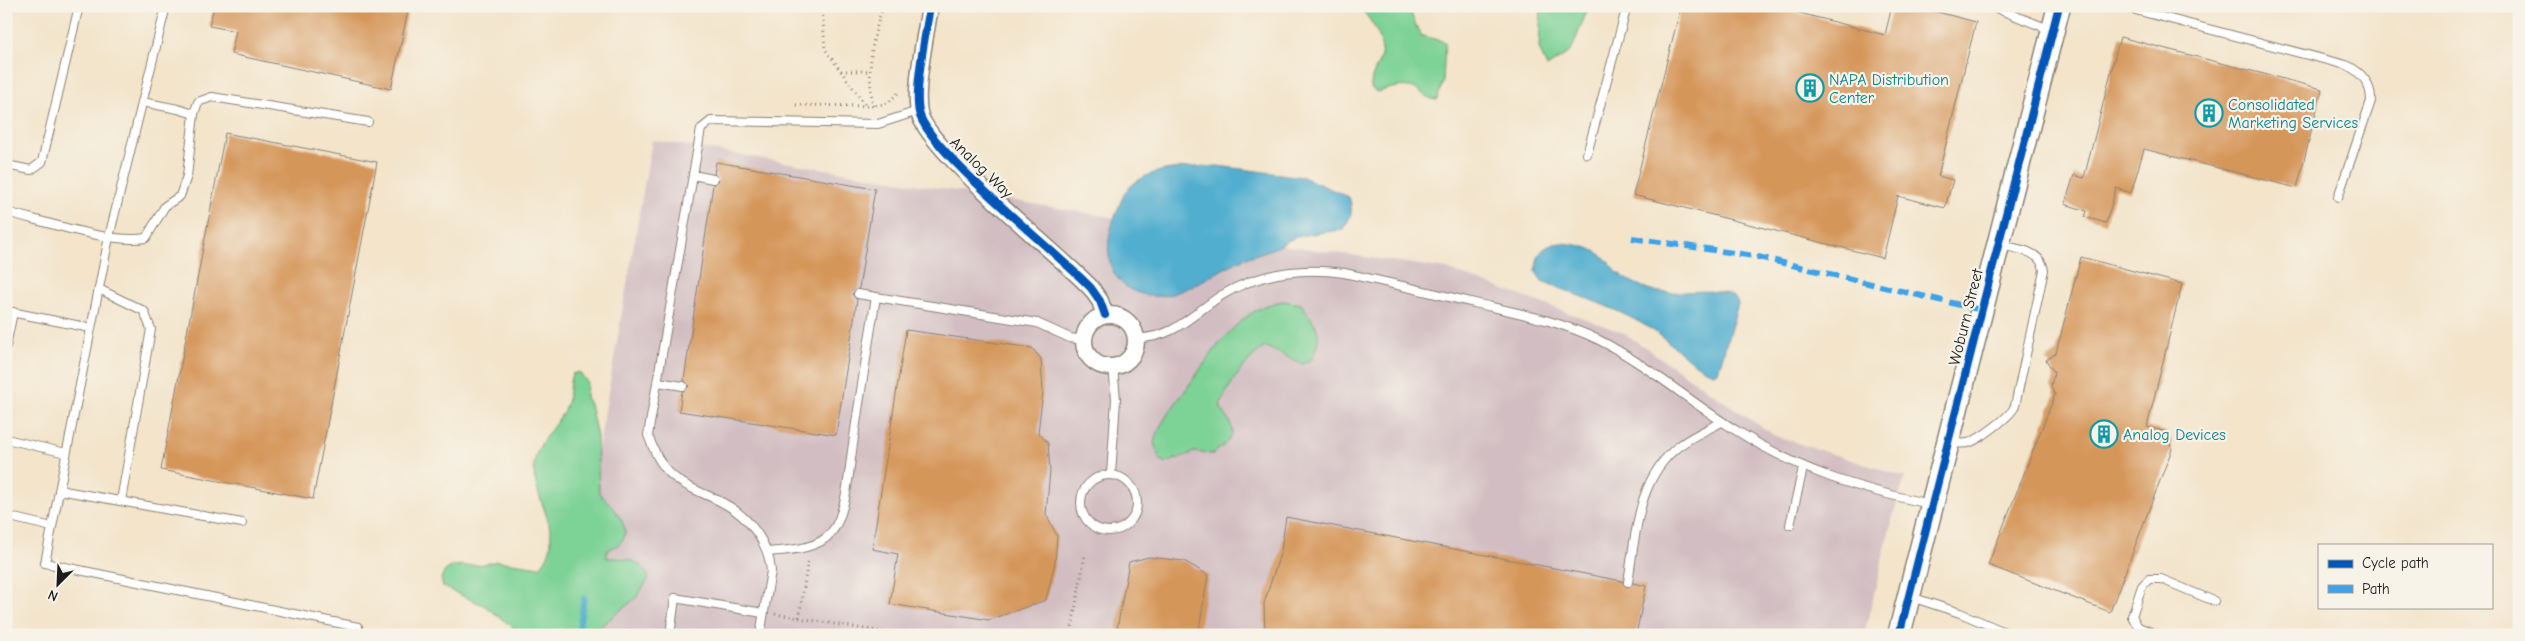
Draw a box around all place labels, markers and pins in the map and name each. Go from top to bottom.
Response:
place label: NAPA Distribution Center [1829,71,1949,107]
building icon: NAPA Distribution Center [1795,73,1825,103]
place label: Consolidated Marketing Services [2228,96,2359,132]
building icon: Consolidated Marketing Services [2194,98,2224,128]
building icon: Analog Devices [2089,419,2119,449]
place label: Analog Devices [2123,426,2226,444]

